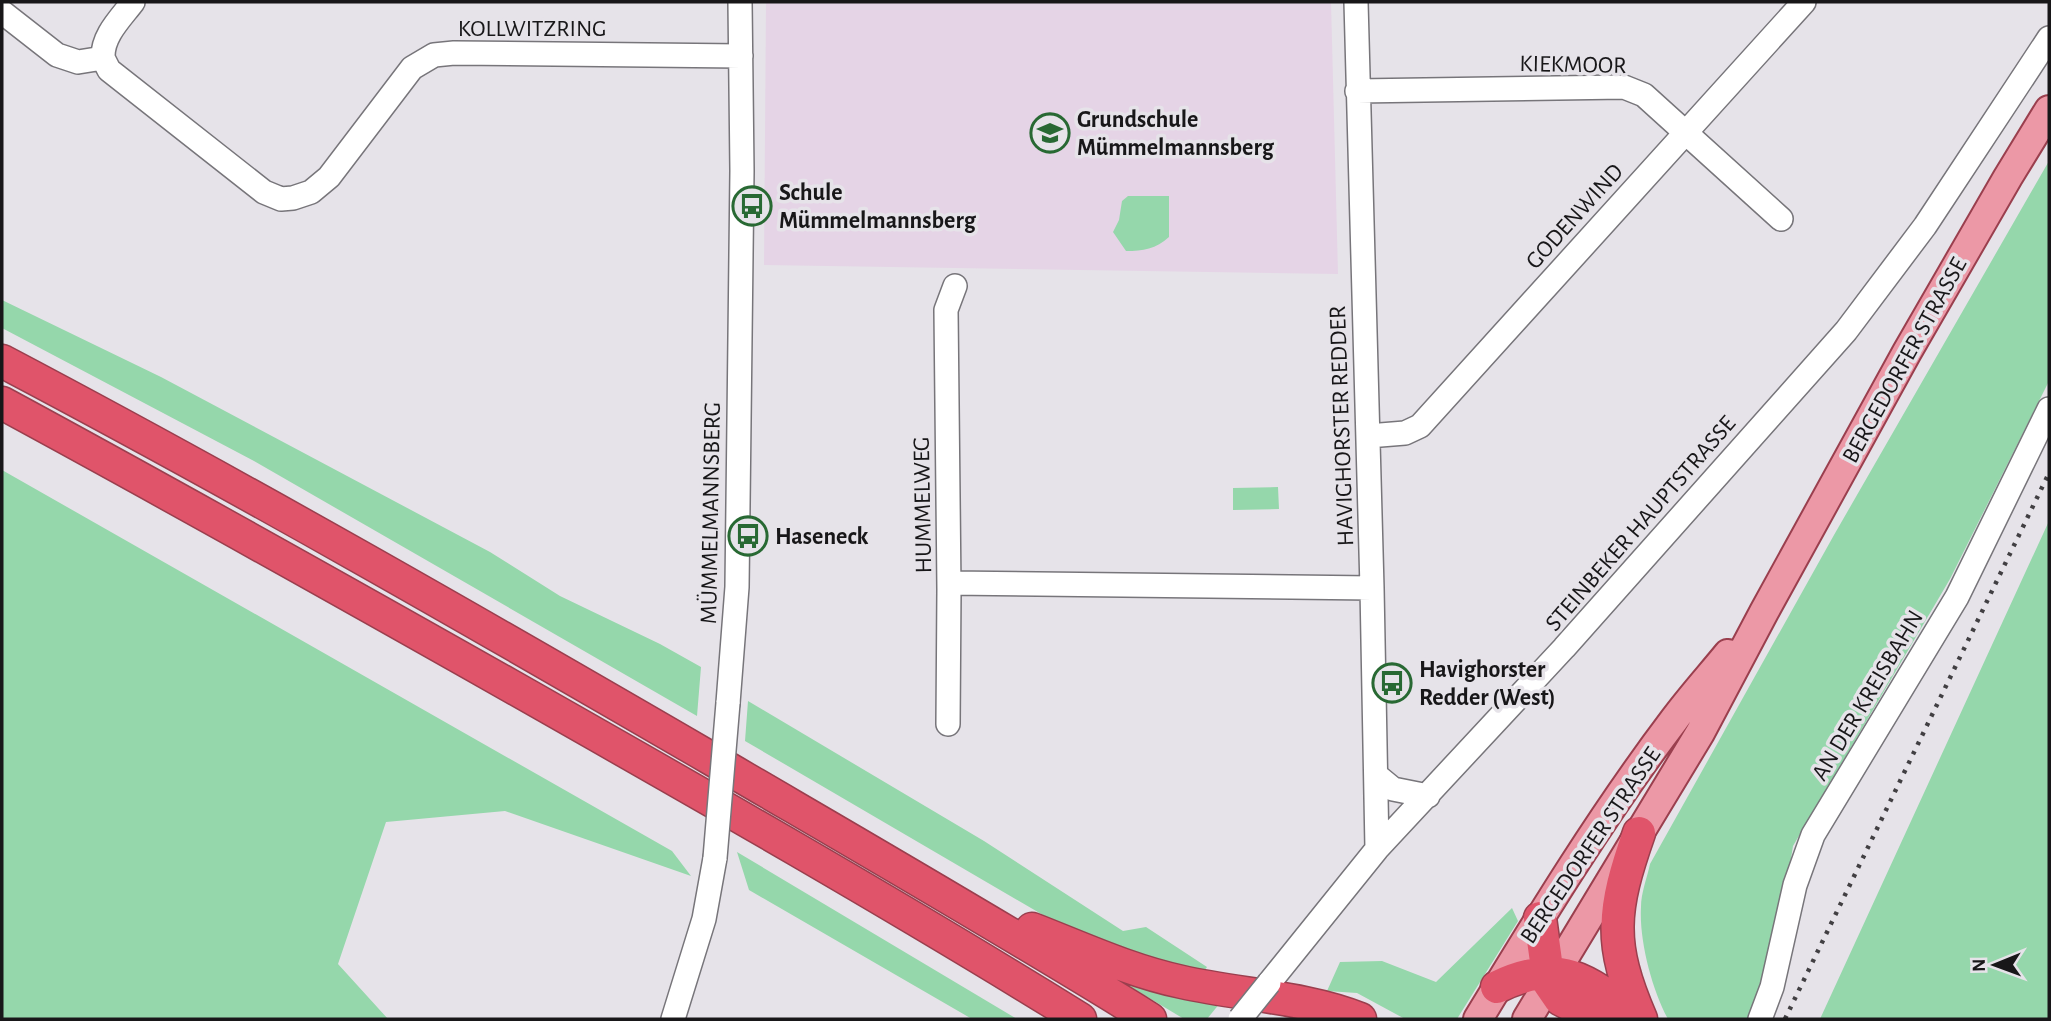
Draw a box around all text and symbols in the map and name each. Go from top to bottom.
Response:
street label: KOLLWITZRING [458,17,606,41]
street label: KIEKMOOR [1519,52,1627,78]
place label: Grundschule Mümmelmannsberg [1077,108,1275,160]
school or university icon: Grundschule Mümmelmannsberg [1029,112,1071,154]
street label: GODENWIND [1522,159,1628,274]
place label: Schule Mümmelmannsberg [779,181,977,233]
bus stop icon: Schule Mümmelmannsberg [731,185,773,227]
street label: BERGEDORFER STRASSE [1838,253,1972,467]
street label: HAVIGHORSTER REDDER [1326,305,1358,547]
street label: MÜMMELMANNSBERG [696,402,725,624]
street label: STEINBEKER HAUPTSTRASSE [1541,411,1741,636]
street label: HUMMELWEG [910,436,936,574]
bus stop icon: Haseneck [727,515,769,557]
place label: Haseneck [775,525,869,549]
street label: AN DER KREISBAHN [1808,606,1928,785]
place label: Havighorster Redder (West) [1419,658,1556,710]
bus stop icon: Havighorster Redder (West) [1371,662,1413,704]
street label: BERGEDORFER STRASSE [1516,743,1666,948]
north arrow [1960,930,2030,1000]
text: N [1970,958,1989,972]

